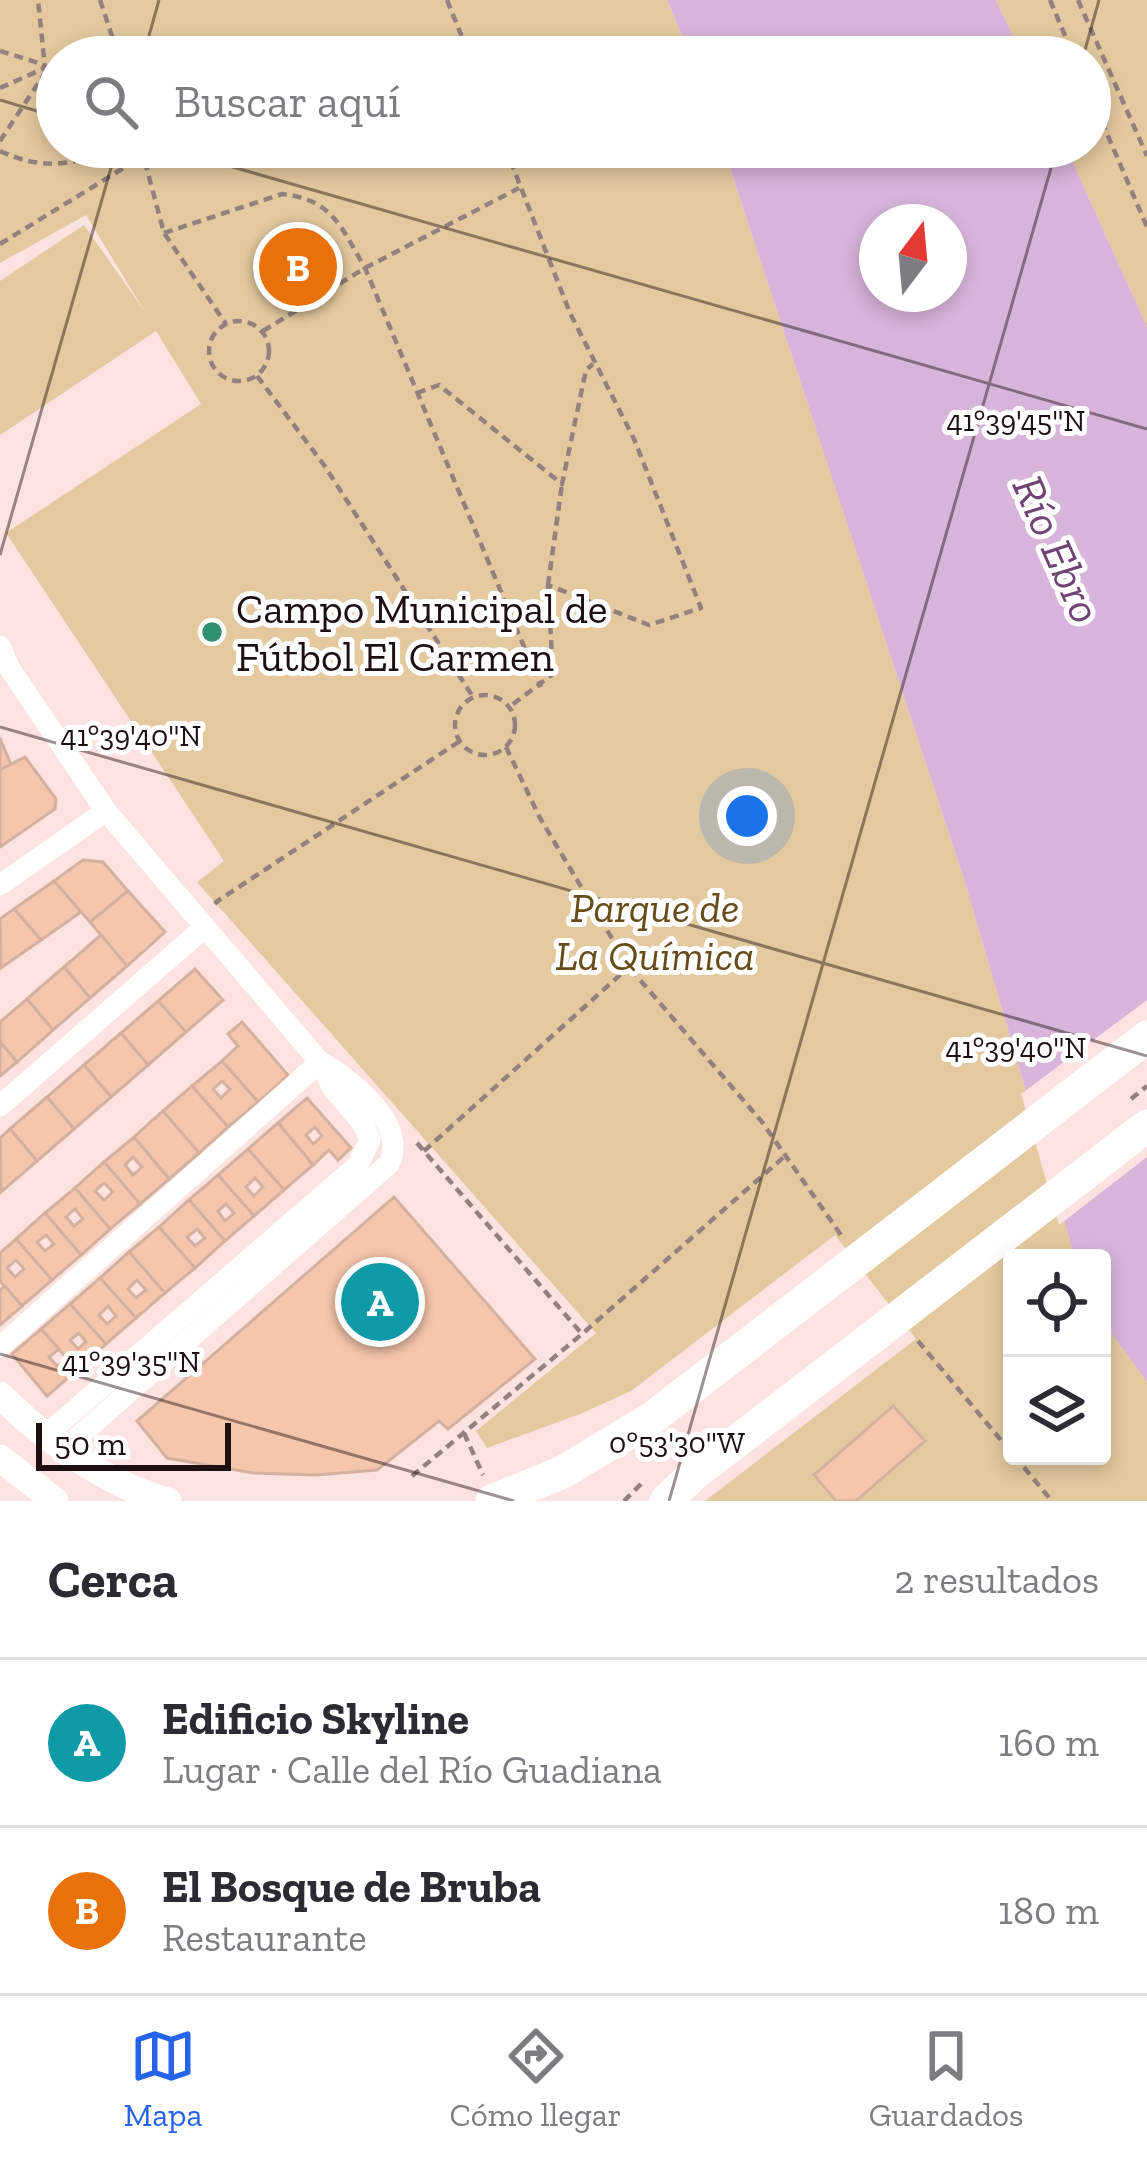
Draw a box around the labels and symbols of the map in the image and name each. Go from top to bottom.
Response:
north arrow [859,204,967,312]
pin: B [259,222,337,312]
text: 41°39'45"N [947,403,1086,439]
water label: Río Ebro [1001,468,1113,631]
place label: Campo Municipal de Fútbol El Carmen [236,583,608,682]
marker: Campo Municipal de Fútbol El Carmen [199,619,225,645]
text: 41°39'40"N [61,718,201,754]
your location [717,786,777,846]
park label: Parque de La Química [556,882,754,981]
text: 41°39'40"N [946,1030,1086,1066]
pin: A [341,1257,419,1347]
text: 41°39'35"N [62,1344,200,1380]
scale bar [36,1417,231,1470]
text: 0°53'30"W [609,1425,745,1461]

